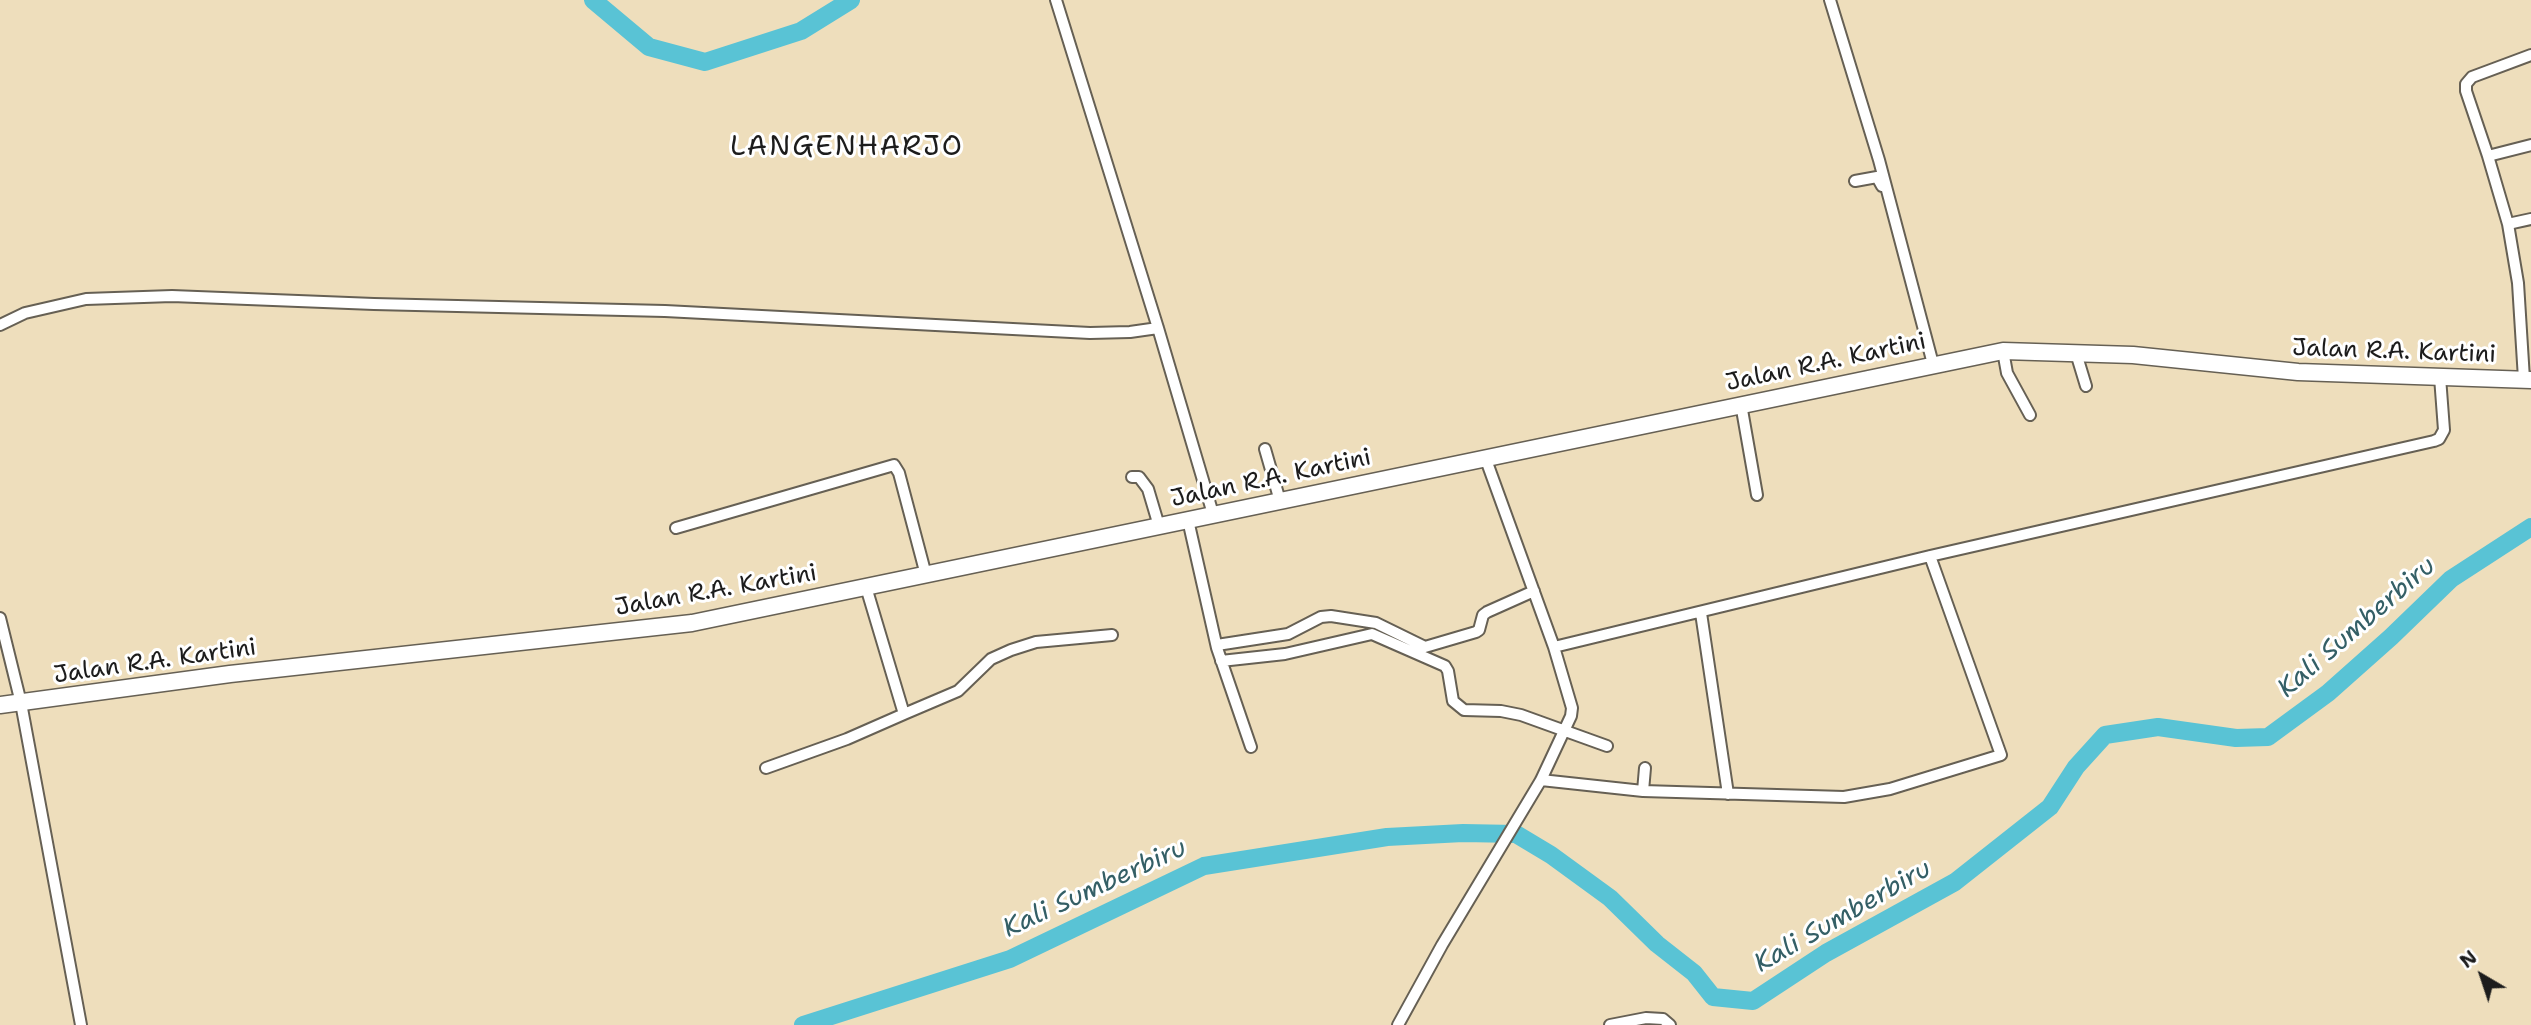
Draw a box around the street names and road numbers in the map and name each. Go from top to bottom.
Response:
street label: Jalan R.A. Kartini [1723,328,1929,398]
street label: Jalan R.A. Kartini [2291,334,2497,370]
street label: Jalan R.A. Kartini [1168,444,1374,514]
street label: Jalan R.A. Kartini [613,559,819,623]
street label: Jalan R.A. Kartini [52,634,258,690]

